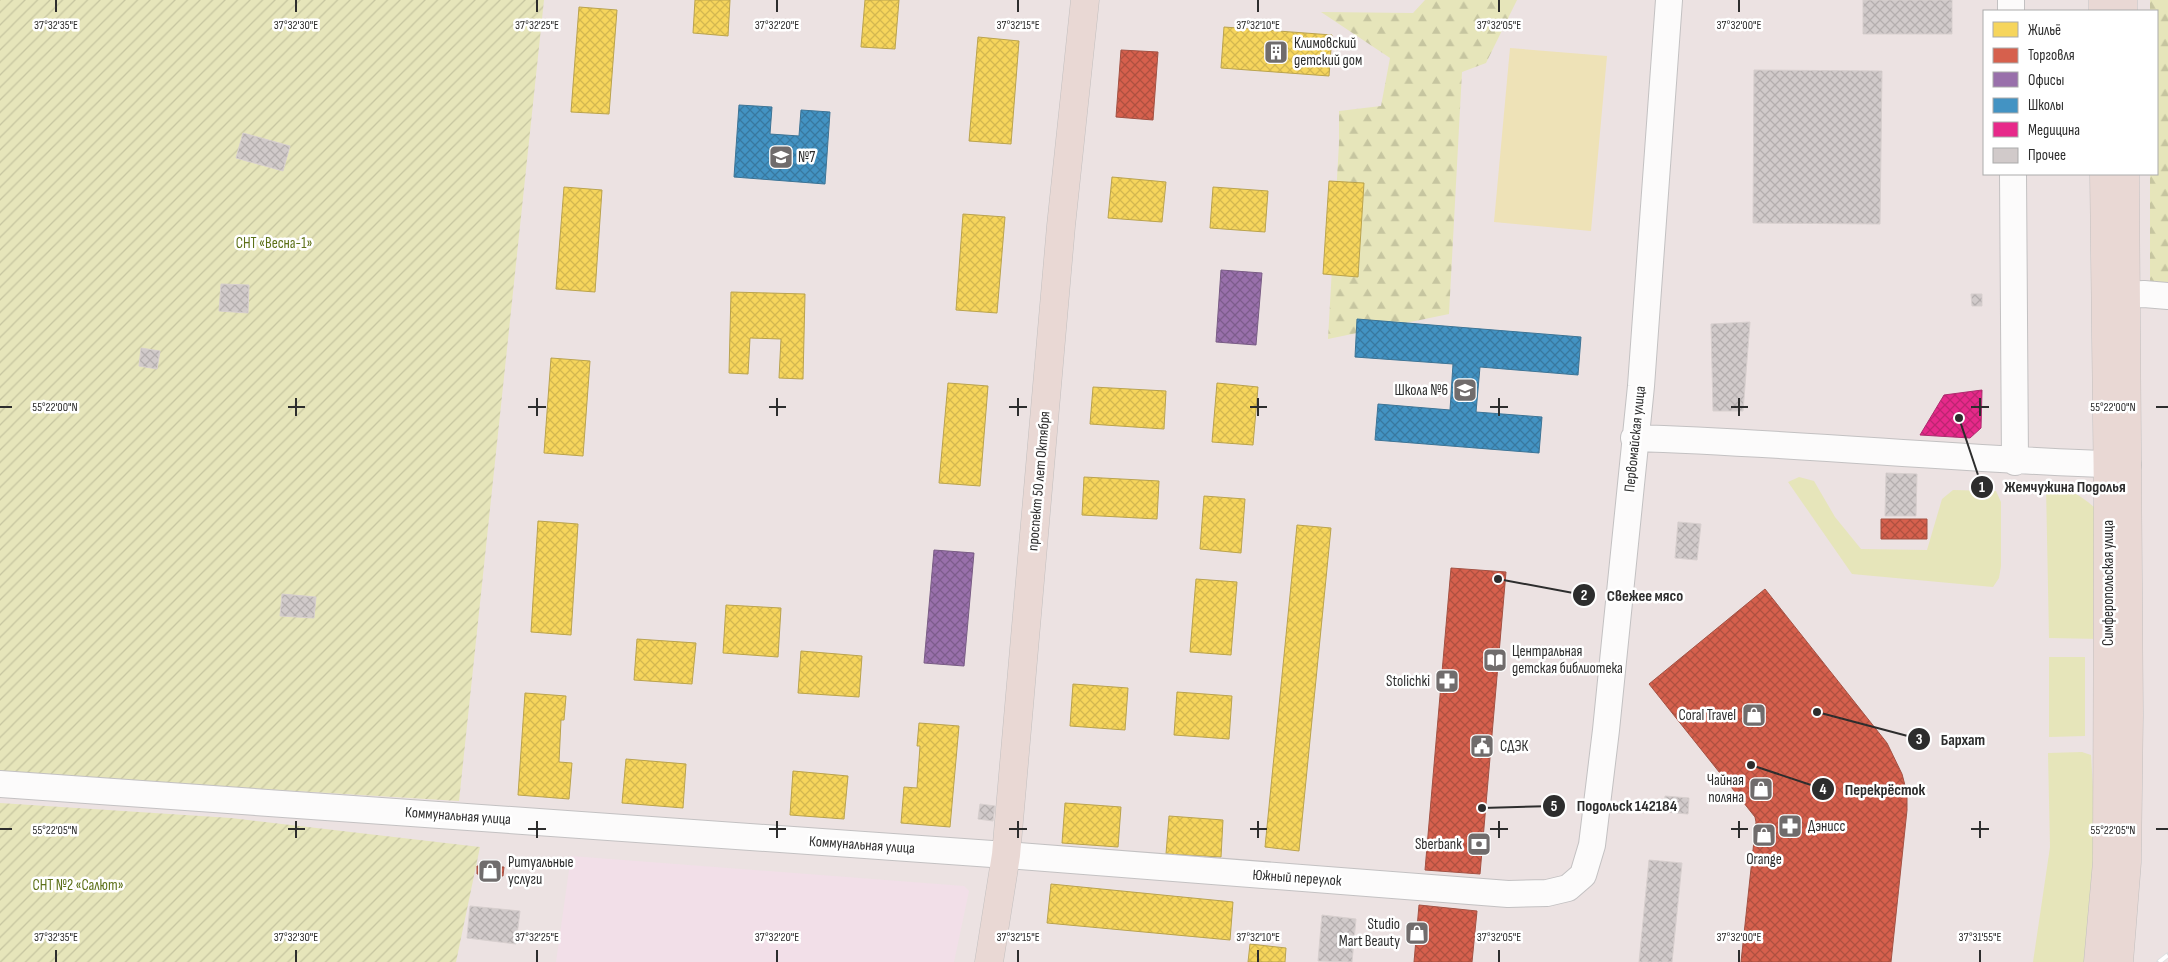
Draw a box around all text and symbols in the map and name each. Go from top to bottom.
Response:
legend [1983,10,2158,175]
text: 37°32'35"E [34,18,78,33]
text: 37°32'30"E [274,18,318,33]
text: 37°32'25"E [515,18,559,33]
text: 37°32'20"E [755,18,799,33]
text: 37°32'15"E [996,18,1040,33]
text: 37°32'10"E [1236,18,1280,33]
text: 37°32'05"E [1477,18,1521,33]
text: 37°32'00"E [1717,18,1761,33]
text: Жильё [2028,21,2061,40]
place label: Климовский детский дом [1294,34,1362,70]
building icon: Климовский детский дом [1263,39,1289,65]
text: Торговля [2028,46,2075,65]
text: Офисы [2028,71,2064,90]
text: Школы [2028,96,2064,115]
text: Медицина [2028,121,2080,140]
school or university icon: №7 [768,144,794,170]
text: Прочее [2028,146,2066,165]
place label: №7 [798,148,815,167]
park label: СНТ «Весна-1» [236,234,312,253]
school or university icon: Школа №6 [1452,377,1478,403]
place label: Школа №6 [1395,381,1448,400]
street label: Первомайская улица [1620,385,1650,493]
text: 55°22'00"N [32,400,78,415]
text: 55°22'00"N [2090,400,2136,415]
street label: проспект 50 лет Октября [1023,410,1055,552]
callout: Жемчужина Подолья [1969,471,2136,502]
text: 1 [1979,478,1985,497]
text: Жемчужина Подолья [2004,478,2126,497]
street label: Симферопольская улица [2099,520,2118,646]
callout: Свежее мясо [1572,579,1693,610]
text: 2 [1581,586,1587,605]
text: Свежее мясо [1607,587,1683,606]
place label: Центральная детская библиотека [1512,642,1623,678]
library icon: Центральная детская библиотека [1482,647,1508,673]
pharmacy icon: Stolichki [1434,668,1460,694]
place label: Stolichki [1386,672,1430,691]
shop icon: Coral Travel [1741,702,1767,728]
place label: Coral Travel [1678,706,1736,725]
callout: Бархат [1906,723,1996,754]
text: 3 [1916,730,1923,749]
text: Бархат [1941,731,1985,750]
public building icon: СДЭК [1469,733,1495,759]
place label: СДЭК [1500,737,1528,756]
place label: Чайная поляна [1707,771,1744,807]
callout: Перекрёсток [1810,774,1936,805]
shop icon: Чайная поляна [1748,776,1774,802]
text: 4 [1820,780,1827,799]
text: Перекрёсток [1845,781,1926,800]
callout: Подольск 142184 [1542,790,1687,821]
text: 5 [1551,797,1558,816]
text: Подольск 142184 [1577,797,1678,816]
street label: Коммунальная улица [404,803,512,829]
pharmacy icon: Дэнисс [1777,813,1803,839]
place label: Дэнисс [1808,817,1846,836]
shop icon: Orange [1751,822,1777,848]
text: 55°22'05"N [33,823,77,838]
text: 55°22'05"N [2091,823,2135,838]
bank icon: Sberbank [1466,831,1492,857]
street label: Коммунальная улица [808,832,916,858]
place label: Sberbank [1415,835,1462,854]
place label: Orange [1746,850,1782,869]
place label: Ритуальные услуги [508,853,574,889]
shop icon: Ритуальные услуги [477,858,503,884]
street label: Южный переулок [1252,865,1342,891]
park label: СНТ №2 «Салют» [32,876,124,895]
place label: Studio Mart Beauty [1339,915,1400,951]
shop icon: Studio Mart Beauty [1404,920,1430,946]
text: 37°32'35"E [34,930,78,945]
text: 37°32'30"E [274,930,318,945]
text: 37°32'25"E [515,930,559,945]
text: 37°32'20"E [755,930,799,945]
text: 37°32'15"E [996,930,1040,945]
text: 37°32'10"E [1236,930,1280,945]
text: 37°32'05"E [1477,930,1521,945]
text: 37°32'00"E [1717,930,1761,945]
text: 37°31'55"E [1959,930,2001,945]

